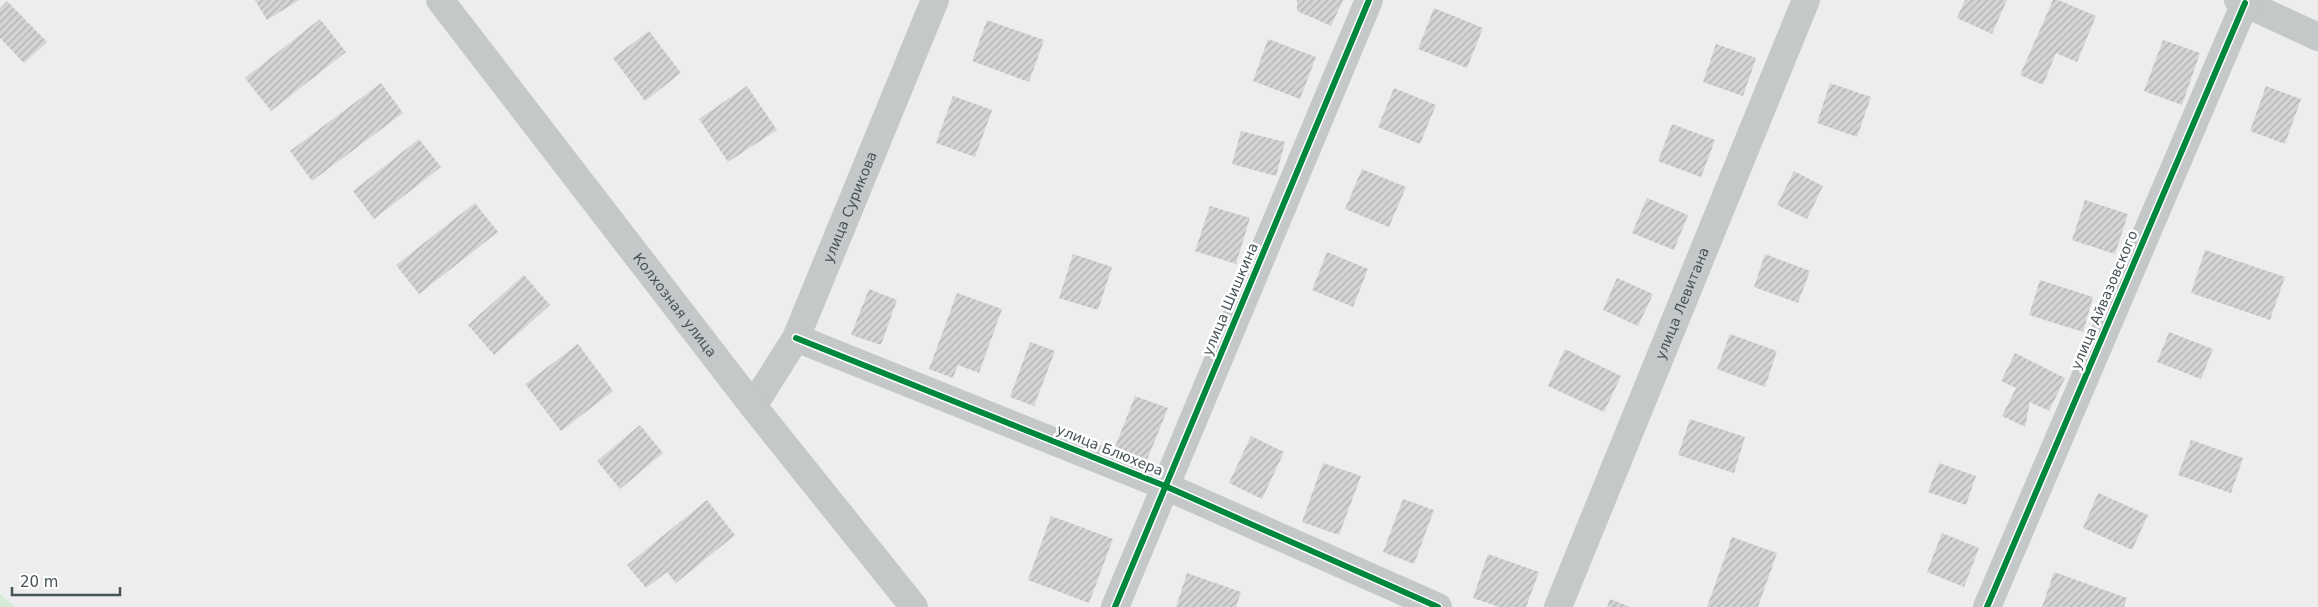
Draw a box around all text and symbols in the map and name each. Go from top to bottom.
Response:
street label: улица Сурикова [820,149,880,265]
street label: улица Айвазовского [2067,228,2141,372]
street label: улица Шишкина [1199,240,1261,358]
street label: улица Левитана [1652,245,1712,362]
street label: Колхозная улица [630,250,720,360]
street label: улица Блюхера [1054,421,1166,479]
scale bar [12,564,120,596]
text: 20 m [20,573,58,591]

